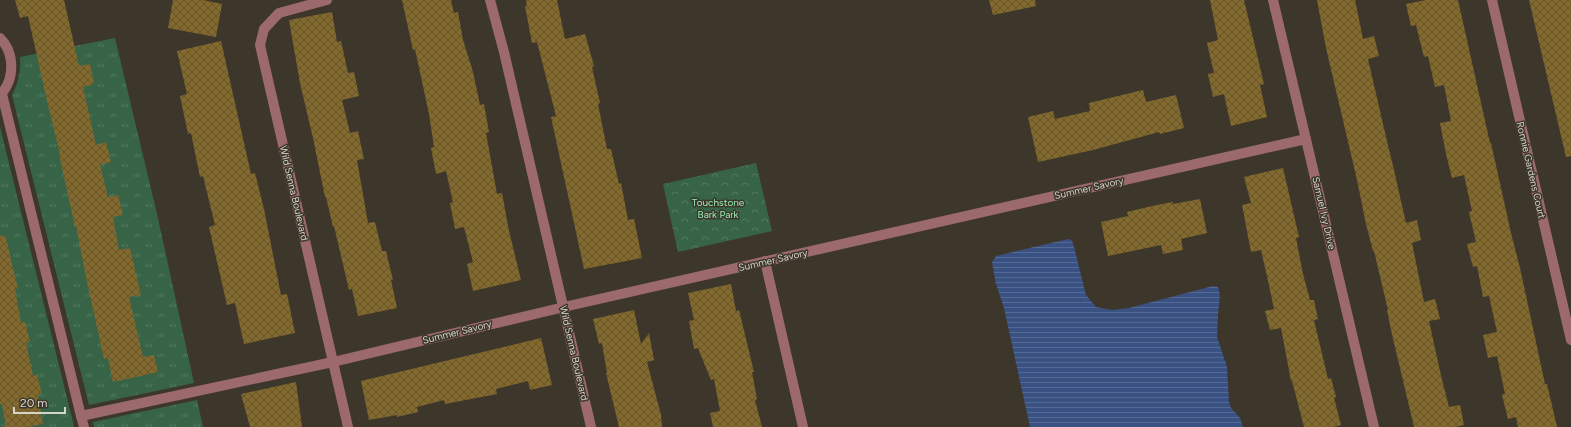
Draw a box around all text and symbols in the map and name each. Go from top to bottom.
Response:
street label: Ronnie Gardens Court [1513,120,1549,220]
street label: Wild Senna Boulevard [277,144,311,242]
street label: Summer Savory [1053,174,1126,202]
street label: Samuel Ivy Drive [1309,175,1339,251]
park label: Touchstone Bark Park [692,196,745,221]
street label: Summer Savory [737,246,810,274]
street label: Wild Senna Boulevard [557,304,591,402]
street label: Summer Savory [421,317,494,347]
scale bar [14,389,65,415]
text: 20 m [20,396,48,410]

